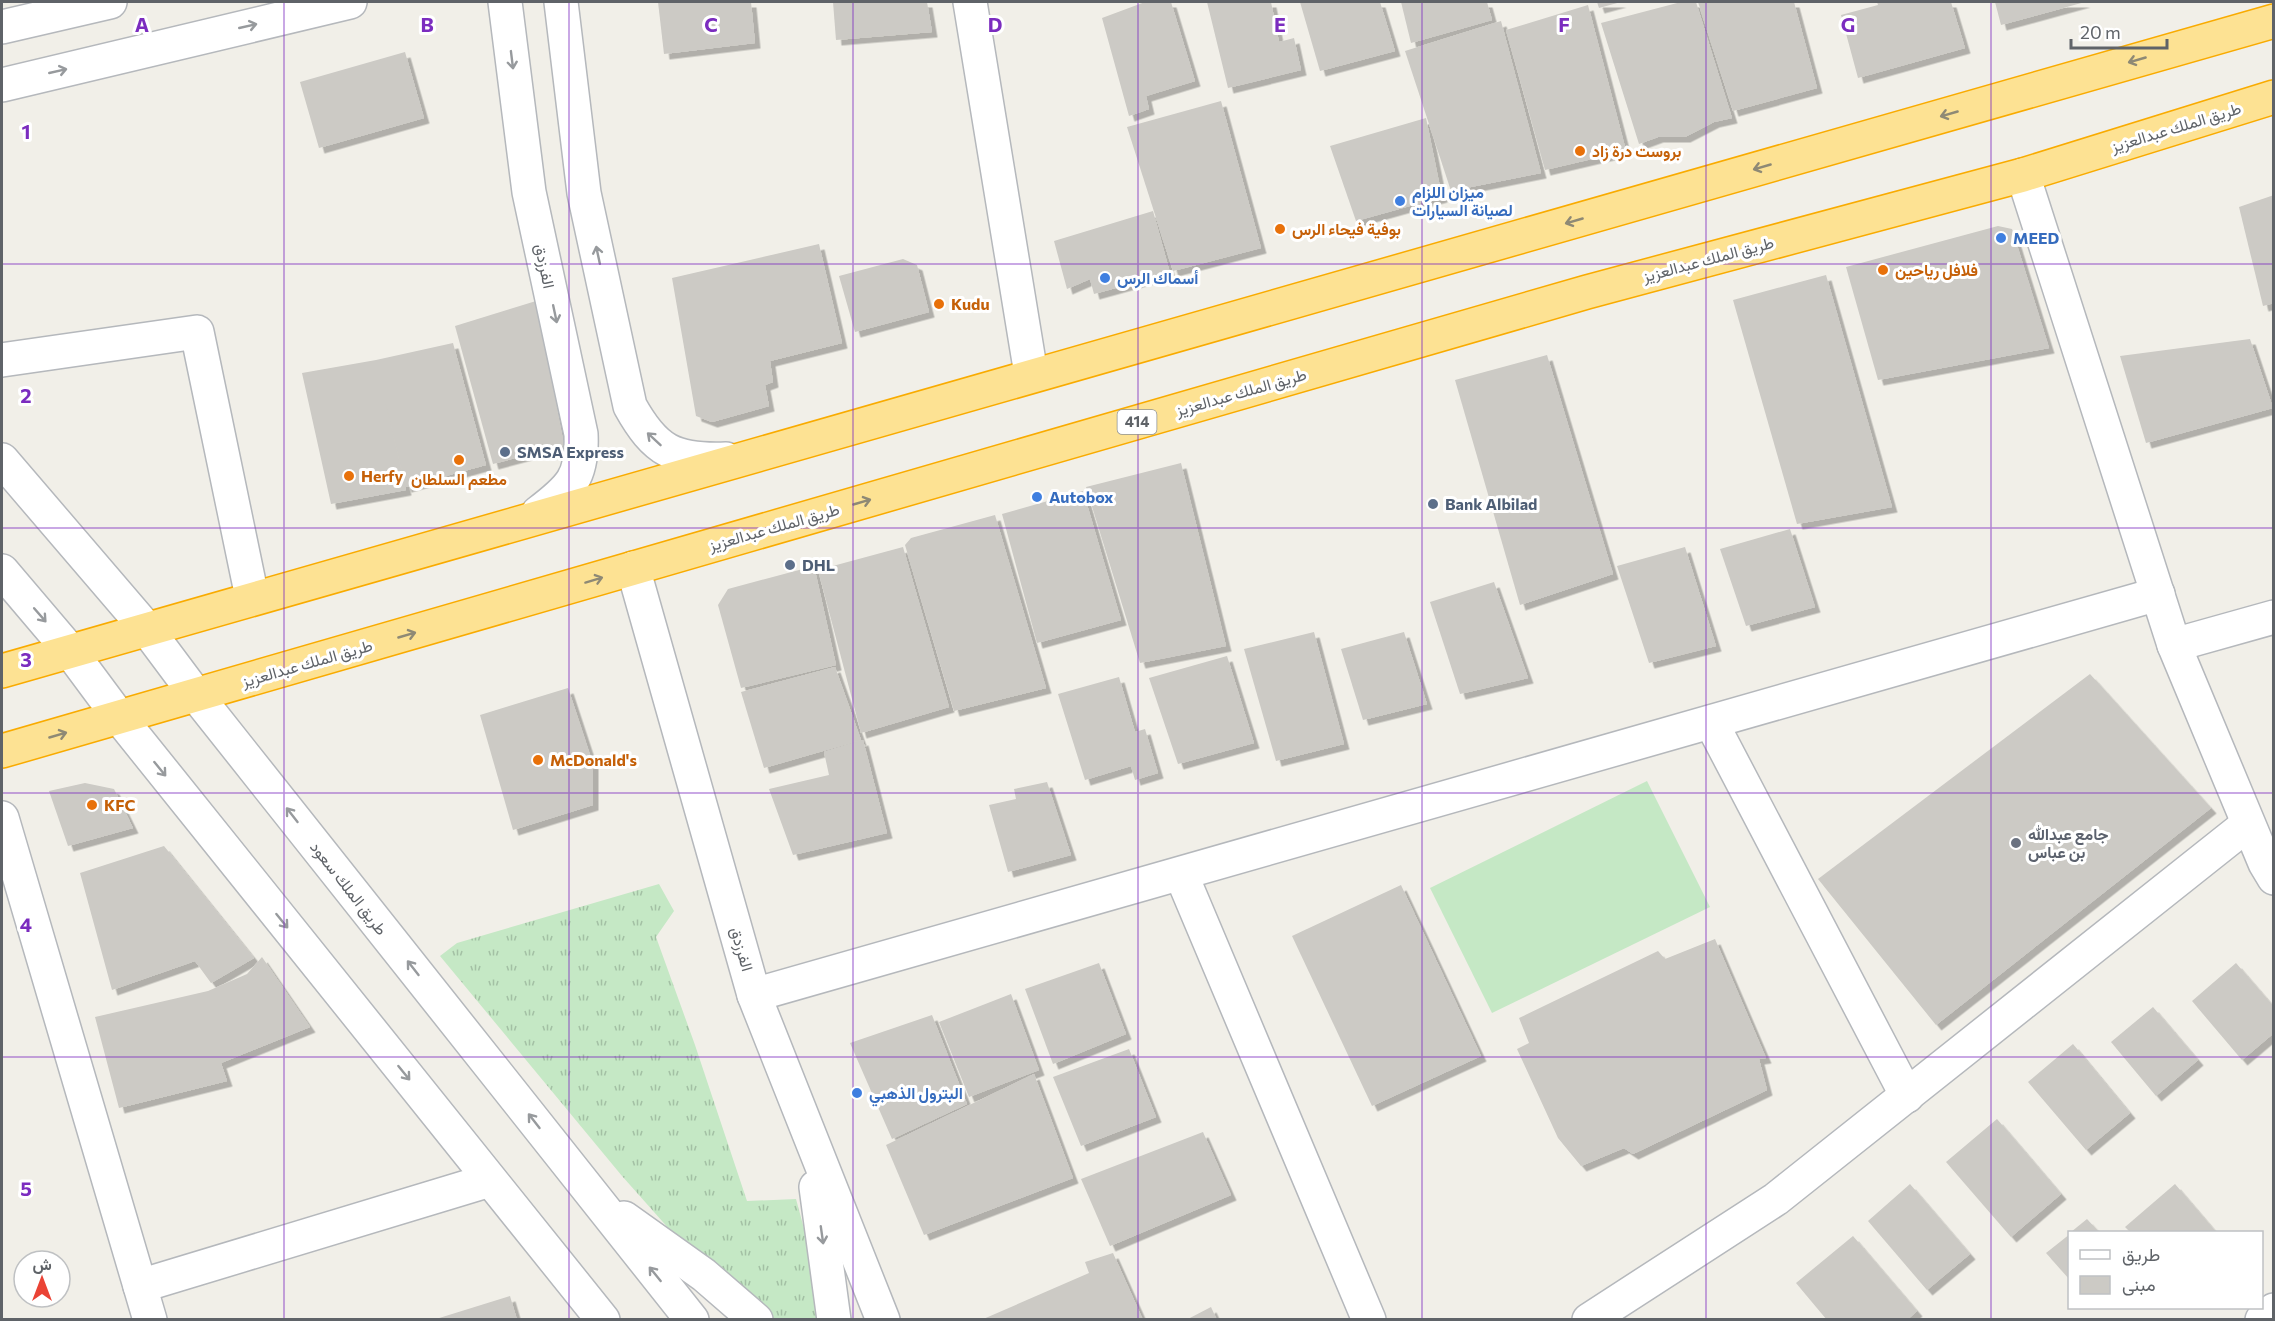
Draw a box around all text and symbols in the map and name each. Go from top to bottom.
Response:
text: A [135,12,149,36]
text: B [420,12,434,36]
text: C [704,12,718,36]
text: D [988,12,1002,36]
text: E [1274,12,1286,36]
text: F [1558,12,1570,36]
text: G [1841,12,1855,36]
scale bar [2071,12,2167,50]
one-way arrow [238,19,257,31]
text: 20 m [2080,21,2121,43]
one-way arrow [507,49,518,69]
one-way arrow [2127,55,2146,66]
one-way arrow [49,65,68,77]
street label: طريق الملك عبدالعزيز [2108,98,2244,158]
one-way arrow [1940,108,1959,120]
text: 1 [21,119,31,143]
place label: بروست درة زاد [1592,141,1682,162]
marker: بروست درة زاد [1573,144,1587,158]
one-way arrow [1752,162,1771,173]
place label: ميزان اللزام لصيانة السيارات [1412,182,1513,221]
marker: ميزان اللزام لصيانة السيارات [1393,194,1407,208]
one-way arrow [1565,216,1584,227]
place label: بوفية فيحاء الرس [1292,219,1401,240]
marker: بوفية فيحاء الرس [1273,222,1287,236]
place label: MEED [2013,228,2060,247]
marker: MEED [1994,231,2008,245]
street label: طريق الملك عبدالعزيز [1639,232,1776,287]
street label: الفرزدق [530,242,559,290]
one-way arrow [592,246,603,266]
place label: فلافل رياحين [1895,260,1978,281]
marker: فلافل رياحين [1876,263,1890,277]
place label: أسماك الرس [1117,268,1198,289]
marker: أسماك الرس [1098,271,1112,285]
place label: Kudu [951,294,990,313]
marker: Kudu [932,297,946,311]
one-way arrow [550,303,561,323]
street label: طريق الملك عبدالعزيز [1172,364,1309,421]
text: 2 [20,383,32,407]
road number: 414 [1118,410,1156,434]
one-way arrow [646,432,661,446]
place label: SMSA Express [517,442,624,461]
marker: SMSA Express [498,445,512,459]
marker: مطعم السلطان [452,453,466,467]
place label: Herfy [361,466,404,485]
marker: Herfy [342,469,356,483]
place label: مطعم السلطان [411,469,507,490]
place label: Autobox [1049,487,1113,506]
marker: Autobox [1030,490,1044,504]
place label: Bank Albilad [1445,494,1537,513]
one-way arrow [852,496,871,507]
marker: Bank Albilad [1426,497,1440,511]
street label: طريق الملك عبدالعزيز [705,499,842,556]
place label: DHL [802,555,835,574]
marker: DHL [783,558,797,572]
one-way arrow [584,574,603,585]
one-way arrow [33,607,47,622]
one-way arrow [397,629,416,640]
street label: طريق الملك عبدالعزيز [238,635,375,692]
text: 3 [20,647,32,671]
one-way arrow [48,729,67,740]
place label: McDonald's [550,750,637,769]
marker: McDonald's [531,753,545,767]
one-way arrow [154,760,167,776]
place label: KFC [104,795,135,814]
marker: KFC [85,798,99,812]
one-way arrow [285,808,298,824]
place label: جامع عبدالله بن عباس [2028,824,2109,862]
marker: جامع عبدالله بن عباس [2009,836,2023,850]
street label: طريق الملك سعود [305,837,392,940]
text: 4 [20,912,32,936]
one-way arrow [276,913,289,929]
street label: الفرزدق [725,925,758,974]
one-way arrow [406,960,419,976]
one-way arrow [398,1065,411,1081]
place label: البترول الذهبي [869,1083,963,1107]
marker: البترول الذهبي [850,1086,864,1100]
one-way arrow [527,1113,540,1129]
text: 5 [20,1176,32,1200]
one-way arrow [817,1224,828,1244]
legend [2068,1231,2263,1309]
text: طريق [2122,1243,2160,1266]
north arrow [12,1249,72,1309]
text: ش [32,1254,52,1274]
one-way arrow [649,1266,662,1282]
text: مبنى [2122,1273,2156,1296]

